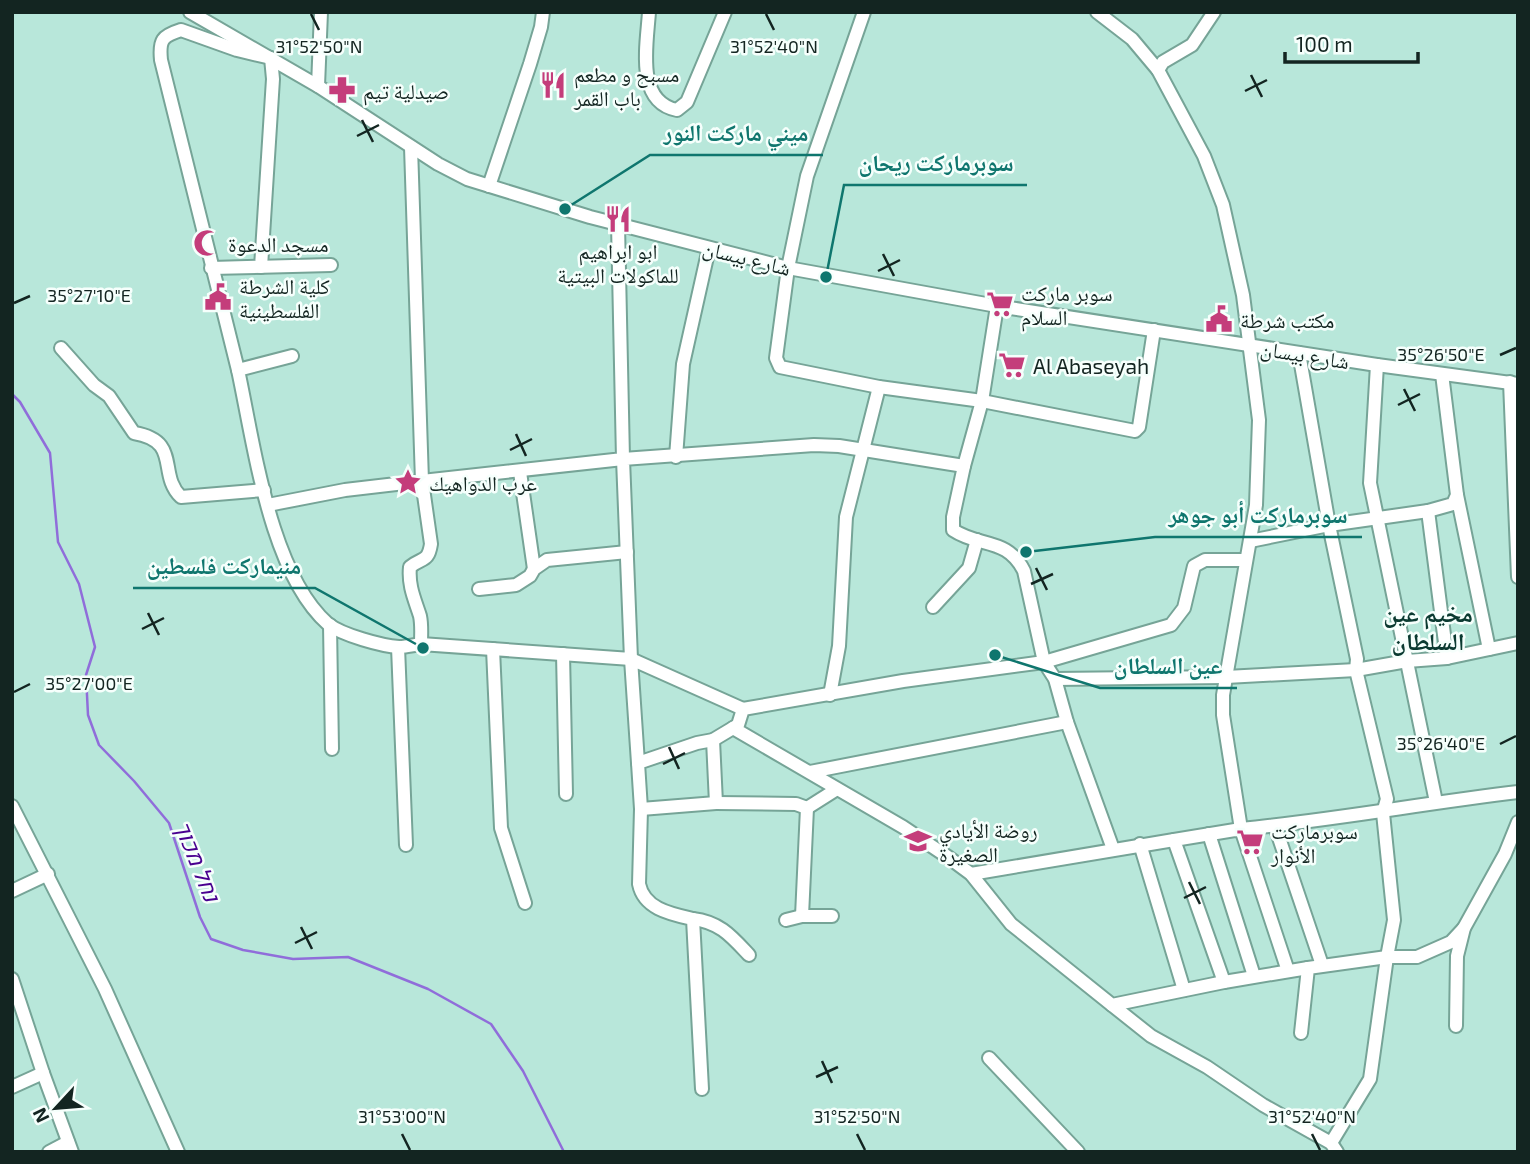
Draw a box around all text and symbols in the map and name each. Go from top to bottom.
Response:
scale bar [1285,21,1418,65]
text: 100 m [1296,31,1353,56]
text: 31°52'50"N [276,35,362,57]
text: 31°52'40"N [730,35,818,57]
place label: مسبح و مطعم باب القمر [573,61,679,110]
restaurant icon: مسبح و مطعم باب القمر [538,70,568,100]
pharmacy icon: صيدلية تيم [327,75,357,105]
place label: صيدلية تيم [363,78,449,106]
callout: ميني ماركت النور [650,111,823,155]
text: ميني ماركت النور [663,118,808,152]
callout: سوبرماركت ريحان [844,141,1027,185]
text: سوبرماركت ريحان [858,148,1014,177]
restaurant icon: ابو ابراهيم للماكولات البيتية [603,204,633,234]
mosque icon: مسجد الدعوة [192,228,222,258]
place label: مسجد الدعوة [228,231,329,256]
street label: شارع بيسان [700,234,793,282]
place label: ابو ابراهيم للماكولات البيتية [557,238,679,287]
place label: كلية الشرطة الفلسطينية [239,273,330,322]
place label: سوبر ماركت السلام [1021,280,1112,332]
public building icon: كلية الشرطة الفلسطينية [203,282,233,312]
text: 35°27'10"E [47,284,131,306]
supermarket icon: سوبر ماركت السلام [985,289,1015,319]
public building icon: مكتب شرطة [1204,304,1234,334]
place label: مكتب شرطة [1240,307,1334,332]
street label: شارع بيسان [1259,335,1351,375]
text: 35°26'50"E [1397,343,1485,365]
supermarket icon: Al Abaseyah [997,350,1027,380]
place label: Al Abaseyah [1033,353,1149,378]
place icon: عرب الدواهيك [393,467,423,497]
place label: عرب الدواهيك [429,470,537,495]
callout: سوبرماركت أبو جوهر [1155,493,1362,537]
text: سوبرماركت أبو جوهر [1167,500,1348,529]
callout: منيماركت فلسطين [133,544,315,588]
text: منيماركت فلسطين [147,551,301,580]
district label: مخيم عين السلطان [1383,598,1473,656]
callout: عين السلطان [1100,644,1237,688]
text: عين السلطان [1114,651,1223,680]
text: 35°27'00"E [45,672,133,694]
text: 35°26'40"E [1397,732,1485,754]
water label: נחל מכוך [169,817,227,907]
place label: روضة الأيادي الصغيرة [939,817,1038,866]
place label: سوبرماركت الأنوار [1270,818,1358,867]
school or university icon: روضة الأيادي الصغيرة [903,826,933,856]
supermarket icon: سوبرماركت الأنوار [1235,827,1265,857]
north arrow [21,1073,91,1143]
text: N [27,1104,54,1127]
text: 31°53'00"N [358,1105,446,1127]
text: 31°52'50"N [814,1105,900,1127]
text: 31°52'40"N [1268,1105,1356,1127]

